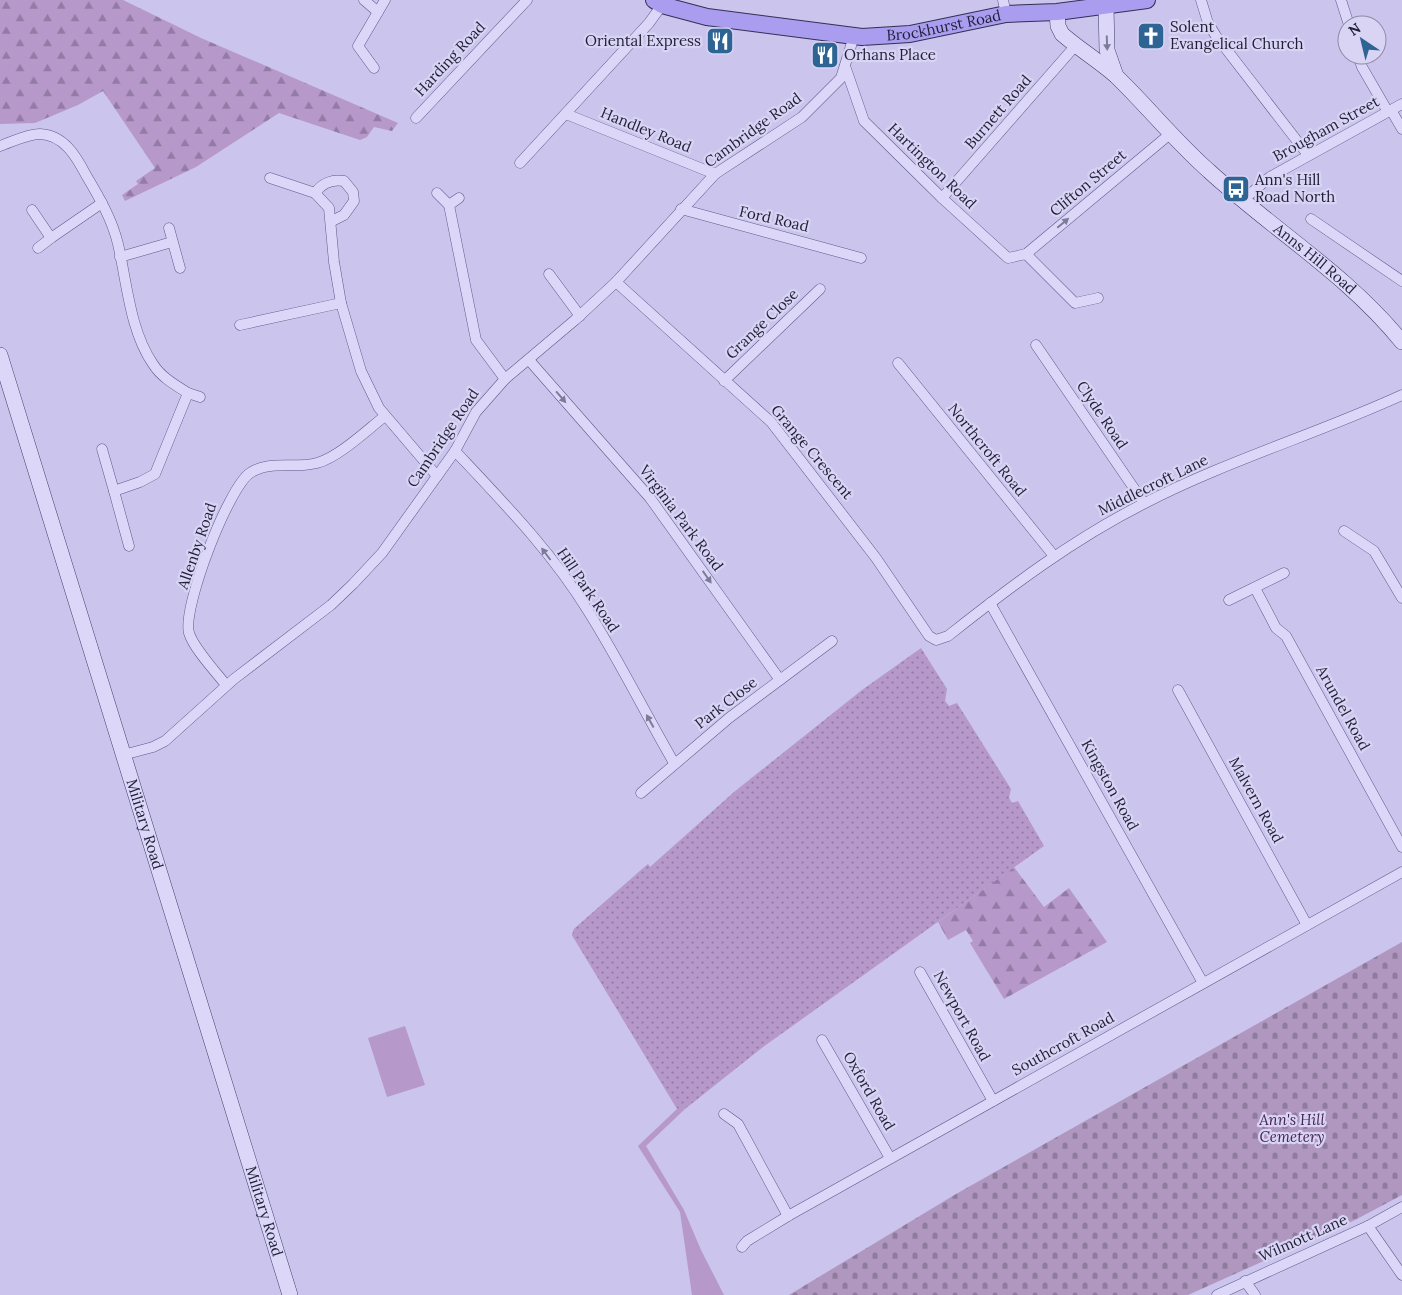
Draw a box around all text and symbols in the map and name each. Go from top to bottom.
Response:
street label: Brockhurst Road [886,5,1003,44]
north arrow [1337,15,1387,65]
street label: Harding Road [410,17,489,100]
place label: Solent Evangelical Church [1170,17,1304,53]
text: N [1345,19,1364,40]
church icon: Solent Evangelical Church [1136,21,1166,51]
restaurant icon: Oriental Express [705,26,735,56]
place label: Oriental Express [585,31,701,50]
one-way arrow [1104,35,1112,51]
restaurant icon: Orhans Place [810,40,840,70]
place label: Orhans Place [844,45,936,64]
street label: Burnett Road [960,71,1035,153]
street label: Cambridge Road [701,88,805,171]
street label: Brougham Street [1269,91,1382,166]
street label: Handley Road [598,103,694,156]
street label: Hartington Road [884,119,981,213]
street label: Clifton Street [1045,145,1130,220]
place label: Ann's Hill Road North [1254,170,1335,206]
bus stop icon: Ann's Hill Road North [1221,174,1251,204]
street label: Ford Road [737,201,811,236]
one-way arrow [1057,218,1070,229]
street label: Anns Hill Road [1269,218,1361,298]
street label: Grange Close [721,284,802,363]
street label: Clyde Road [1073,377,1132,452]
street label: Cambridge Road [403,385,483,491]
one-way arrow [555,390,567,402]
street label: Northcroft Road [944,399,1031,500]
street label: Grange Crescent [767,400,858,503]
street label: Middlecroft Lane [1095,450,1211,519]
street label: Virginia Park Road [635,460,728,575]
street label: Allenby Road [173,500,220,592]
street label: Hill Park Road [553,544,624,636]
one-way arrow [541,547,551,561]
one-way arrow [702,570,712,584]
street label: Arundel Road [1312,661,1375,753]
street label: Park Close [691,672,761,733]
one-way arrow [646,714,654,728]
street label: Kingston Road [1078,736,1143,834]
street label: Malvern Road [1225,753,1288,846]
street label: Military Road [122,777,168,872]
street label: Newport Road [930,967,995,1064]
street label: Southcroft Road [1008,1008,1117,1079]
street label: Oxford Road [839,1048,900,1133]
park label: Ann's Hill Cemetery [1258,1110,1326,1146]
street label: Military Road [242,1164,287,1259]
street label: Wilmott Lane [1256,1210,1350,1266]

